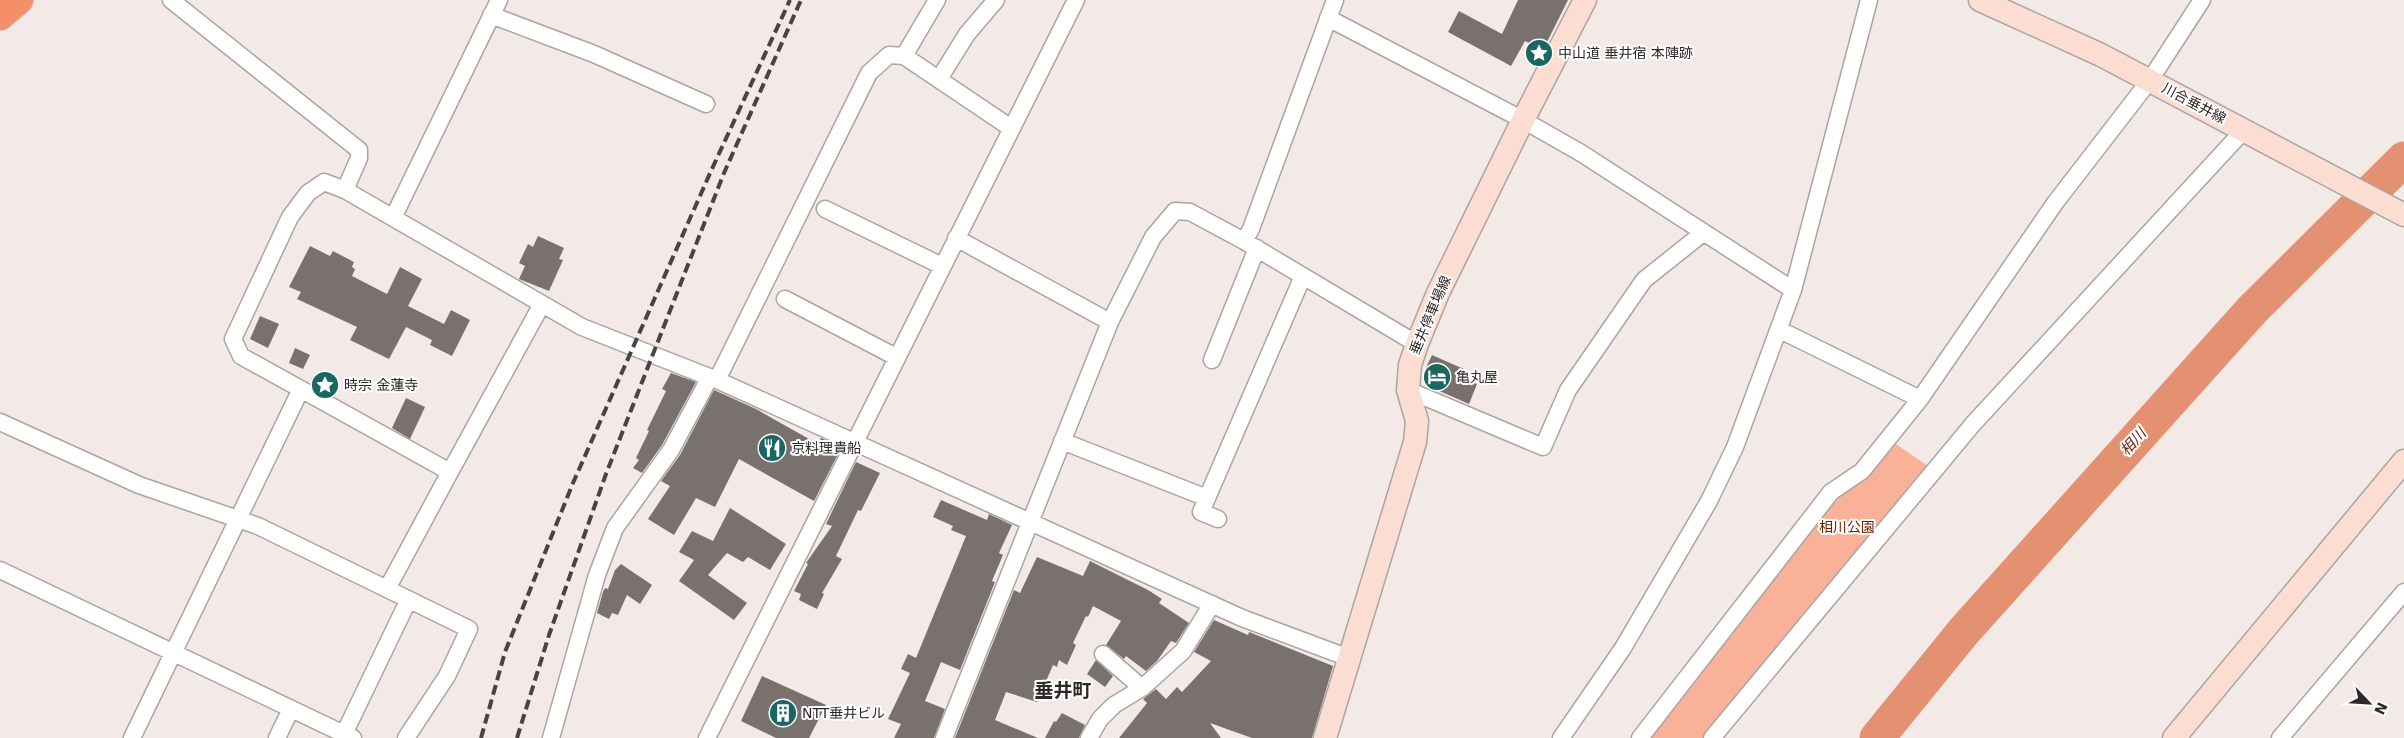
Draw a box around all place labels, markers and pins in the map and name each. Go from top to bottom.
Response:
place icon: 中山道 垂井宿 本陣跡 [1524,38,1554,68]
place label: 中山道 垂井宿 本陣跡 [1558,45,1693,61]
hotel icon: 亀丸屋 [1422,362,1452,392]
place label: 亀丸屋 [1456,369,1498,385]
place icon: 時宗 金蓮寺 [310,370,340,400]
place label: 時宗 金蓮寺 [344,377,418,393]
restaurant icon: 京料理貴船 [757,433,787,463]
place label: 京料理貴船 [791,440,861,456]
building icon: NTT垂井ビル [768,698,798,728]
place label: NTT垂井ビル [802,705,885,721]

